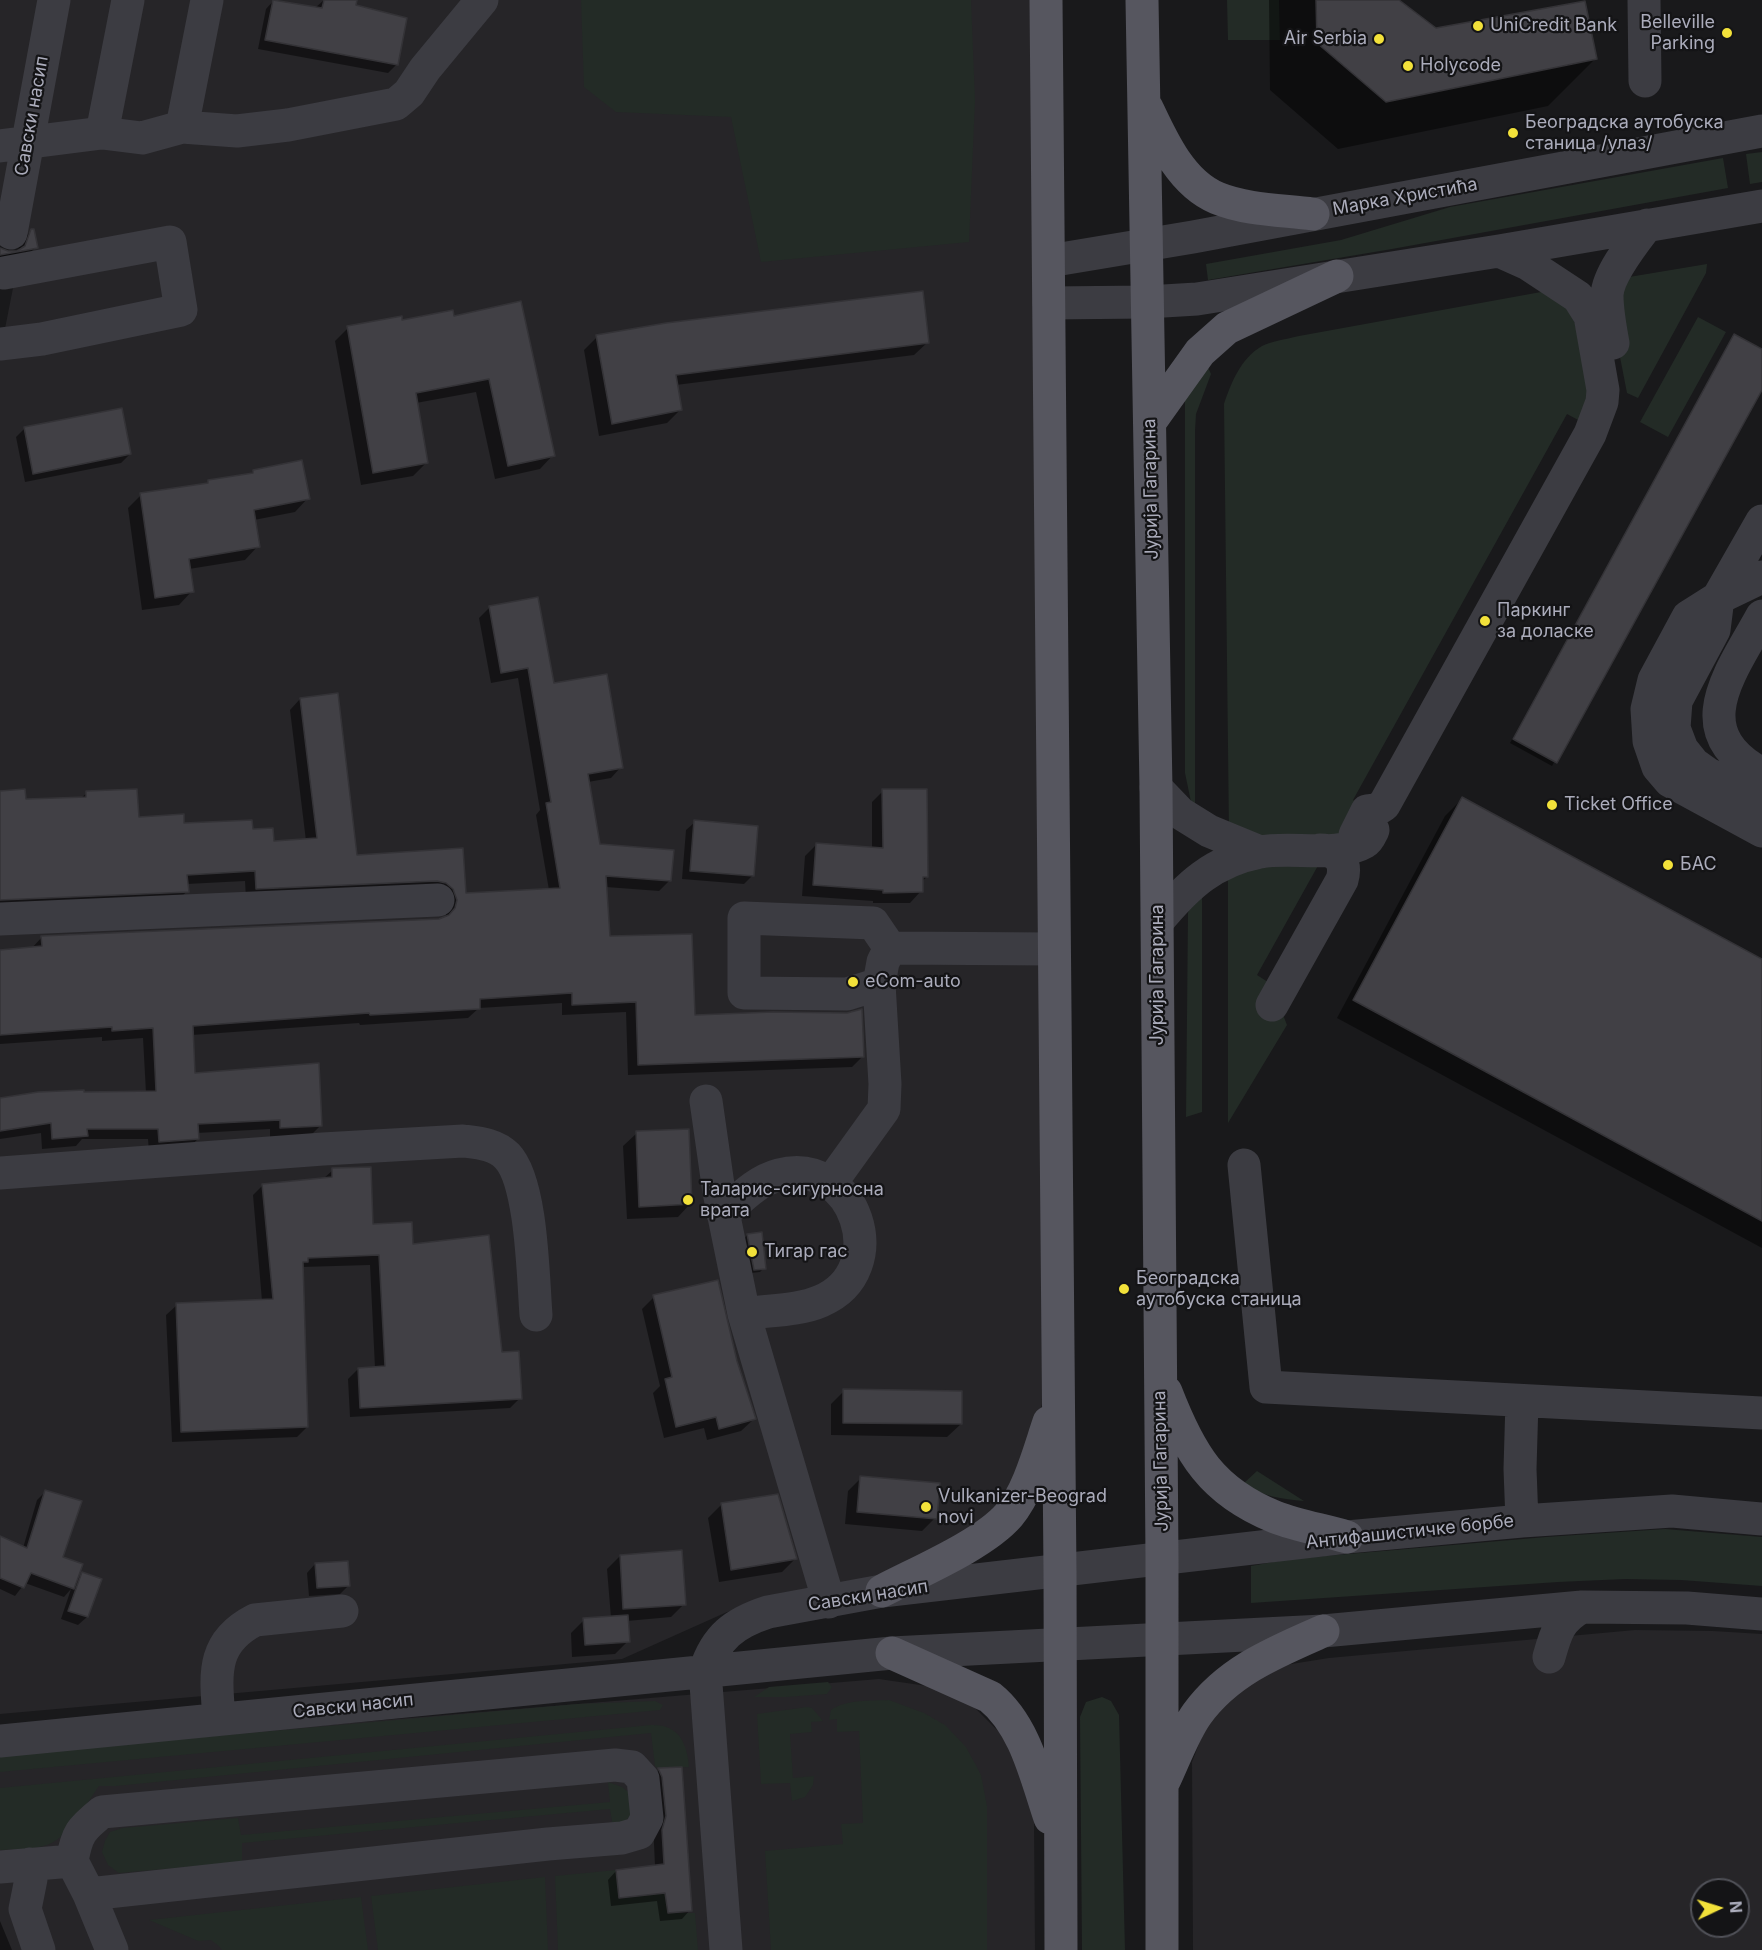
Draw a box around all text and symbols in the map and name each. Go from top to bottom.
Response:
place label: Belleville Parking [1640,12,1715,54]
place label: UniCredit Bank [1490,15,1617,37]
marker: UniCredit Bank [1471,19,1485,33]
marker: Belleville Parking [1720,26,1734,40]
place label: Air Serbia [1284,28,1367,50]
marker: Air Serbia [1372,32,1386,46]
street label: Савски насип [11,54,53,178]
place label: Holycode [1420,55,1501,77]
marker: Holycode [1401,59,1415,73]
place label: Београдска аутобуска станица /улаз/ [1525,112,1724,154]
marker: Београдска аутобуска станица /улаз/ [1506,126,1520,140]
street label: Марка Христића [1331,174,1479,220]
street label: Јурија Гагарина [1139,418,1163,560]
place label: Паркинг за доласке [1497,600,1594,642]
marker: Паркинг за доласке [1478,614,1492,628]
place label: Ticket Office [1564,794,1673,816]
marker: Ticket Office [1545,798,1559,812]
place label: БАС [1680,854,1717,876]
marker: БАС [1661,858,1675,872]
street label: Јурија Гагарина [1147,904,1169,1046]
place label: eCom-auto [865,971,961,993]
marker: eCom-auto [846,975,860,989]
place label: Таларис-сигурносна врата [700,1179,884,1222]
marker: Таларис-сигурносна врата [681,1193,695,1207]
place label: Тигар гас [764,1241,848,1263]
marker: Тигар гас [745,1245,759,1259]
place label: Београдска аутобуска станица [1136,1268,1302,1310]
marker: Београдска аутобуска станица [1117,1282,1131,1296]
street label: Јурија Гагарина [1149,1390,1173,1532]
place label: Vulkanizer-Beograd novi [938,1486,1107,1528]
marker: Vulkanizer-Beograd novi [919,1500,933,1514]
street label: Антифашистичке борбе [1305,1510,1515,1554]
street label: Савски насип [806,1576,930,1616]
street label: Савски насип [291,1689,415,1723]
north arrow [1690,1878,1750,1938]
text: N [1726,1900,1746,1914]

